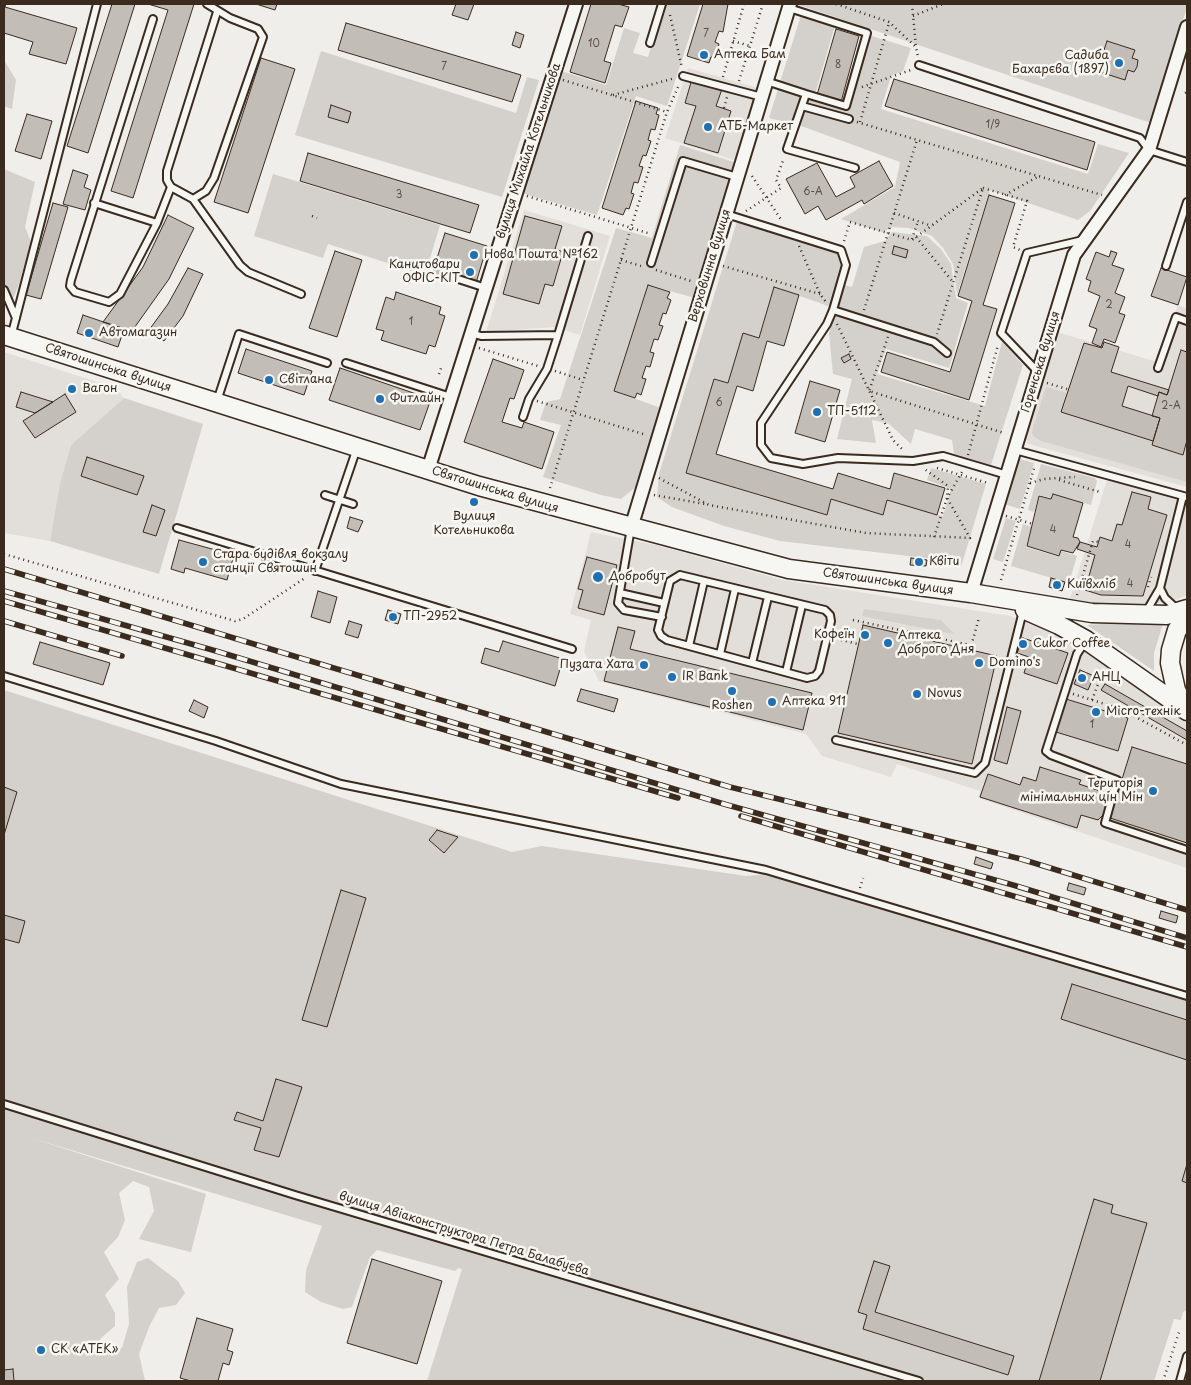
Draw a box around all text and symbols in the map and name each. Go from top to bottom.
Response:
house number: 7 [703,28,709,40]
house number: 10 [588,38,600,50]
place label: Аптека Бам [714,48,786,62]
marker: Аптека Бам [698,49,710,61]
place label: Садиба Бахарєва (1897) [1012,49,1109,77]
marker: Садиба Бахарєва (1897) [1113,57,1125,69]
house number: 8 [835,59,841,71]
house number: 7 [441,61,447,73]
street label: вулиця Михайла Котельникова [494,61,564,241]
house number: 1/9 [986,119,1000,131]
place label: АТБ-Маркет [718,120,793,134]
marker: АТБ-Маркет [702,121,714,133]
house number: 6-А [803,186,823,198]
house number: 3 [396,189,402,201]
street label: Верховинна вулиця [686,208,734,324]
place label: Нова Пошта №162 [484,248,598,262]
marker: Нова Пошта №162 [468,249,480,261]
place label: Канцтовари ОФІС-КІТ [389,258,460,286]
marker: Канцтовари ОФІС-КІТ [464,266,476,278]
house number: 2 [1105,299,1113,311]
street label: Горенська вулиця [1019,310,1063,414]
house number: 1 [409,316,413,328]
place label: Автомагазин [99,326,177,340]
marker: Автомагазин [83,327,95,339]
street label: Святошинська вулиця [43,341,173,395]
place label: Світлана [279,373,332,387]
marker: Світлана [263,374,275,386]
place label: Вагон [82,382,117,396]
marker: Вагон [66,383,78,395]
place label: Фитлайн [390,392,441,406]
marker: Фитлайн [374,393,386,405]
house number: 6 [715,397,723,409]
house number: 2-А [1161,400,1181,412]
place label: ТП-5112 [827,405,877,419]
marker: ТП-5112 [811,406,823,418]
street label: Святошинська вулиця [430,464,560,516]
marker: Вулиця Котельникова [468,496,480,508]
place label: Вулиця Котельникова [433,510,515,538]
house number: 4 [1050,524,1056,536]
house number: 4 [1125,539,1131,551]
place label: Стара будівля вокзалу станції Святошин [213,548,348,576]
place label: Квіти [929,555,959,569]
marker: Стара будівля вокзалу станції Святошин [197,556,209,568]
marker: Квіти [913,556,925,568]
street label: Святошинська вулиця [822,566,954,598]
marker: Добробут [591,570,605,584]
place label: Добробут [609,570,666,584]
place label: Київхліб [1067,578,1116,592]
house number: 4 [1127,578,1133,590]
marker: Київхліб [1051,579,1063,591]
place label: ТП-2952 [403,610,457,624]
marker: ТП-2952 [387,611,399,623]
place label: Кофеїн [814,628,855,642]
marker: Кофеїн [859,629,871,641]
place label: Аптека Доброго Дня [898,629,974,657]
marker: Аптека Доброго Дня [882,637,894,649]
place label: Cukor Coffee [1033,637,1110,651]
marker: Cukor Coffee [1017,638,1029,650]
place label: Domino's [989,656,1041,670]
marker: Domino's [973,657,985,669]
place label: Пузата Хата [560,658,634,672]
marker: Пузата Хата [638,659,650,671]
place label: IR Bank [682,670,728,684]
marker: IR Bank [666,671,678,683]
place label: АНЦ [1092,671,1121,685]
marker: АНЦ [1076,672,1088,684]
marker: Roshen [726,685,738,697]
place label: Novus [927,687,962,701]
marker: Novus [911,688,923,700]
place label: Аптека 911 [782,695,846,709]
marker: Аптека 911 [766,696,778,708]
place label: Roshen [712,699,752,713]
place label: Micro-технік [1106,705,1181,719]
marker: Micro-технік [1090,706,1102,718]
house number: 1 [1090,719,1094,731]
place label: Територія мінімальних цін Мін [1020,777,1143,805]
marker: Територія мінімальних цін Мін [1147,785,1159,797]
street label: вулиця Авіаконструктора Петра Балабуєва [337,1189,591,1279]
place label: СК «АТЕК» [51,1343,118,1357]
marker: СК «АТЕК» [35,1344,47,1356]

